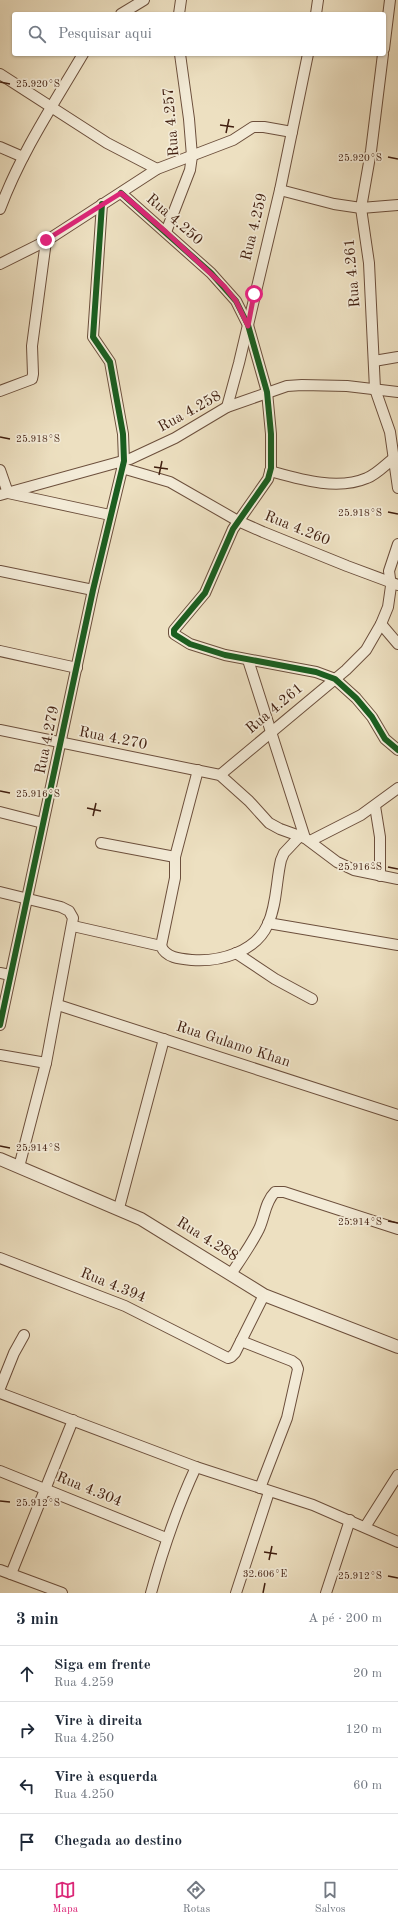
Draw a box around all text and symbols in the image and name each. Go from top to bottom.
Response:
search box [12,12,386,56]
icon: search [26,23,48,45]
text: Pesquisar aqui [58,27,152,42]
text: 25.920°S [16,79,60,89]
street label: Rua 4.257 [162,87,182,157]
text: 25.920°S [338,153,382,163]
street label: Rua 4.250 [143,192,205,248]
street label: Rua 4.259 [239,192,271,262]
route end [37,231,55,249]
street label: Rua 4.261 [343,238,363,308]
route start [245,285,263,303]
street label: Rua 4.258 [156,389,224,435]
text: 25.918°S [16,434,60,444]
text: 25.918°S [338,508,382,518]
street label: Rua 4.260 [262,509,332,549]
street label: Rua 4.261 [244,681,306,737]
street label: Rua 4.279 [33,705,63,775]
street label: Rua 4.270 [78,725,148,753]
text: 25.916°S [16,789,60,799]
text: 25.916°S [338,862,382,872]
street label: Rua Gulamo Khan [174,1019,292,1071]
text: 25.914°S [16,1143,60,1153]
street label: Rua 4.288 [174,1215,240,1265]
text: 25.914°S [338,1217,382,1227]
street label: Rua 4.394 [78,1266,148,1306]
street label: Rua 4.304 [54,1470,124,1510]
text: 25.912°S [16,1498,60,1508]
text: 32.606°E [243,1569,287,1579]
text: 25.912°S [338,1571,382,1581]
text: 3 min [16,1611,59,1628]
text: A pé · 200 m [308,1612,382,1625]
text: Siga em frente [54,1658,151,1673]
icon: ahead [16,1663,38,1685]
text: 20 m [353,1667,382,1680]
text: Rua 4.259 [54,1676,114,1689]
text: Vire à direita [54,1714,142,1729]
icon: right [16,1719,38,1741]
text: 120 m [345,1723,382,1736]
text: Rua 4.250 [54,1732,114,1745]
text: Vire à esquerda [54,1770,158,1785]
icon: left [16,1775,38,1797]
text: 60 m [353,1779,382,1792]
text: Rua 4.250 [54,1788,114,1801]
icon: arrive [16,1831,38,1853]
text: Chegada ao destino [54,1834,182,1849]
tab: Mapa [52,1879,78,1917]
tab: Rotas [183,1879,210,1917]
tab: Salvos [315,1879,346,1917]

